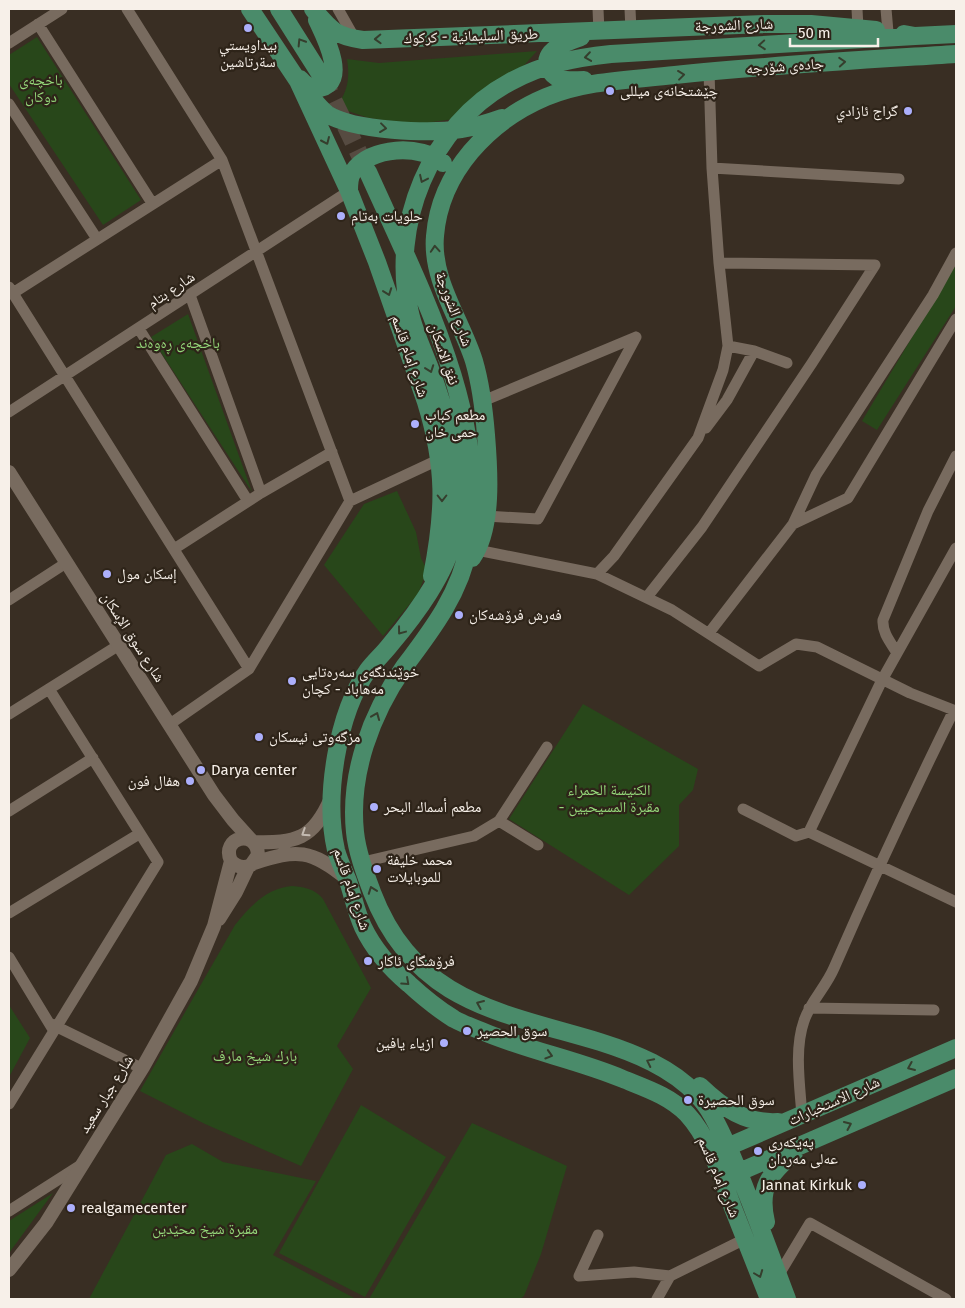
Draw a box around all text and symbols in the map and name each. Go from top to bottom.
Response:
street label: شارع الشورجة [695,15,774,36]
scale bar [790,15,878,47]
marker: بيداويستي سةرتاشين [242,22,254,34]
text: 50 m [798,24,831,42]
street label: طريق السليمانية - كركوك [403,25,539,48]
one-way arrow [374,34,382,45]
place label: بيداويستي سةرتاشين [219,36,277,72]
one-way arrow [298,39,308,48]
one-way arrow [758,40,766,51]
one-way arrow [584,51,592,62]
street label: جادەی شۆرجە [746,54,825,79]
one-way arrow [839,56,847,67]
one-way arrow [677,70,685,81]
park label: باخچەی دوکان [19,71,63,107]
place label: چێشتخانەی میللی [620,82,719,101]
marker: چێشتخانەی میللی [604,85,616,97]
place label: گراج ئازادي [836,102,898,123]
marker: گراج ئازادي [902,105,914,117]
one-way arrow [379,122,387,133]
one-way arrow [320,136,331,145]
one-way arrow [419,174,430,183]
place label: حلویات بەتام [351,207,423,226]
marker: حلویات بەتام [335,210,347,222]
one-way arrow [430,244,441,252]
street label: شارع بتام [144,268,199,313]
street label: شارع الشورجة [431,269,476,349]
one-way arrow [382,287,392,295]
street label: شارع إمام قاسم [387,312,433,400]
street label: نفق الاسكان [424,321,463,388]
park label: باخچەی ڕەوەند [136,334,220,355]
one-way arrow [424,365,434,373]
place label: مطعم كباب حمى خان [425,406,486,442]
marker: مطعم كباب حمى خان [409,418,421,430]
one-way arrow [437,495,447,503]
place label: إسكان مول [117,565,177,584]
marker: إسكان مول [101,568,113,580]
street label: شارع سوق الإسكان [96,589,169,686]
place label: فەرش فرۆشەکان [469,606,562,625]
marker: فەرش فرۆشەکان [453,609,465,621]
one-way arrow [398,625,406,634]
place label: خوێندنگەی سەرەتایی مەهاباد - کچان [302,663,420,699]
marker: خوێندنگەی سەرەتایی مەهاباد - کچان [286,675,298,687]
one-way arrow [370,712,380,721]
place label: مزگەوتی ئیسکان [269,728,360,747]
marker: مزگەوتی ئیسکان [253,731,265,743]
place label: Darya center [211,761,297,779]
marker: Darya center [195,764,207,776]
place label: هفال فون [128,772,180,791]
marker: هفال فون [184,775,196,787]
park label: الكنيسة الحمراء - مقبرة المسيحيين [558,781,660,817]
place label: مطعم أسماك البحر [383,798,481,817]
marker: مطعم أسماك البحر [368,801,380,813]
one-way arrow [301,827,310,837]
street label: شارع إمام قاسم [329,845,375,933]
place label: محمد خليفة للموبايلات [387,851,452,886]
marker: محمد خليفة للموبايلات [371,863,383,875]
one-way arrow [368,886,378,895]
place label: فرۆشگای ئاکار [377,952,455,971]
marker: فرۆشگای ئاکار [362,955,374,967]
one-way arrow [401,976,410,985]
one-way arrow [476,999,485,1010]
place label: سوق الحصير [476,1022,548,1041]
marker: سوق الحصير [461,1025,473,1037]
place label: ازياء يافين [376,1034,434,1053]
marker: ازياء يافين [438,1037,450,1049]
park label: بارك شيخ مارف [213,1047,297,1066]
one-way arrow [545,1050,553,1060]
street label: شارع جبار سعيد [75,1052,138,1137]
one-way arrow [646,1058,655,1068]
one-way arrow [907,1060,916,1071]
street label: شارع الاستخبارات [785,1073,883,1130]
place label: سوق الحصيرة [698,1091,775,1110]
marker: سوق الحصيرة [682,1094,694,1106]
one-way arrow [843,1121,852,1132]
place label: پەیکەری عەلی مەردان [768,1133,838,1169]
street label: شارع إمام قاسم [693,1134,744,1221]
marker: پەیکەری عەلی مەردان [752,1145,764,1157]
place label: Jannat Kirkuk [761,1176,852,1194]
marker: Jannat Kirkuk [856,1179,868,1191]
place label: realgamecenter [81,1199,187,1217]
marker: realgamecenter [65,1202,77,1214]
park label: مقبرة شيخ محێدین [152,1220,258,1239]
one-way arrow [753,1269,763,1278]

